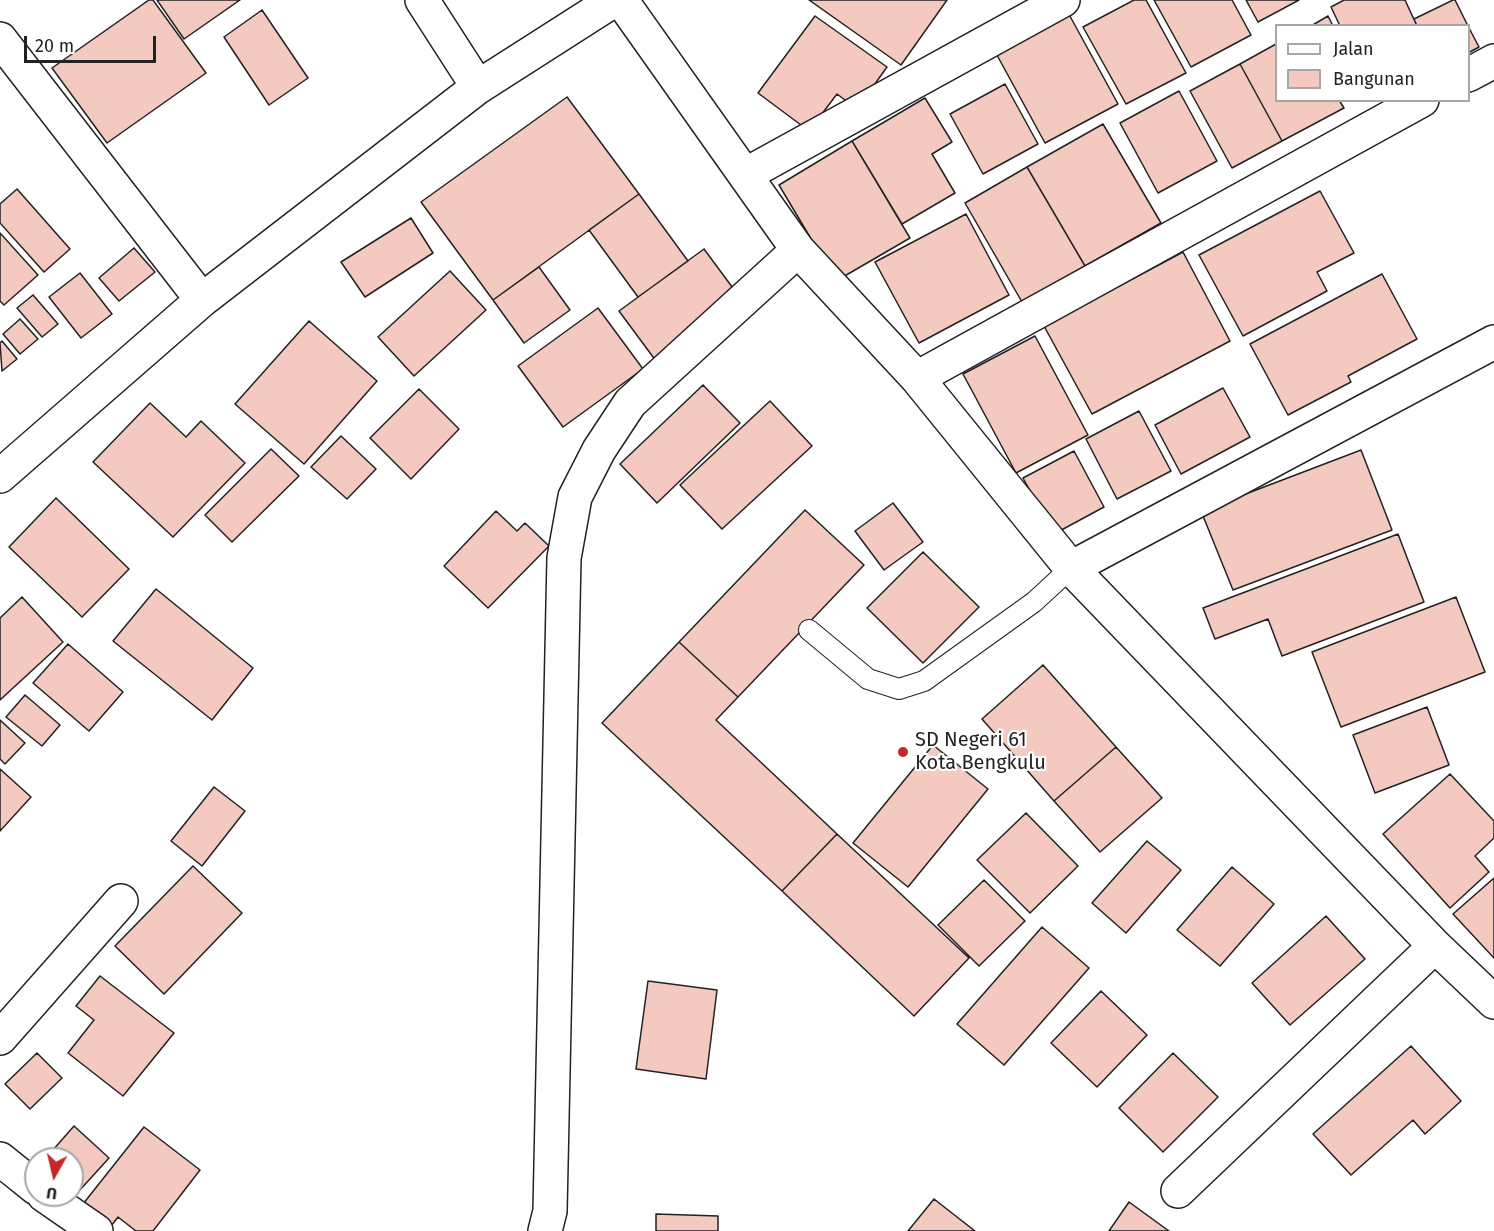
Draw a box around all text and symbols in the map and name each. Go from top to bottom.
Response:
scale bar [27,24,159,62]
legend [1275,24,1470,102]
text: 20 m [35,35,74,57]
text: Jalan [1333,38,1374,60]
text: Bangunan [1333,68,1415,90]
place label: SD Negeri 61 Kota Bengkulu [915,728,1046,775]
marker: SD Negeri 61 Kota Bengkulu [896,745,910,759]
north arrow [24,1147,84,1207]
text: U [45,1183,58,1203]

